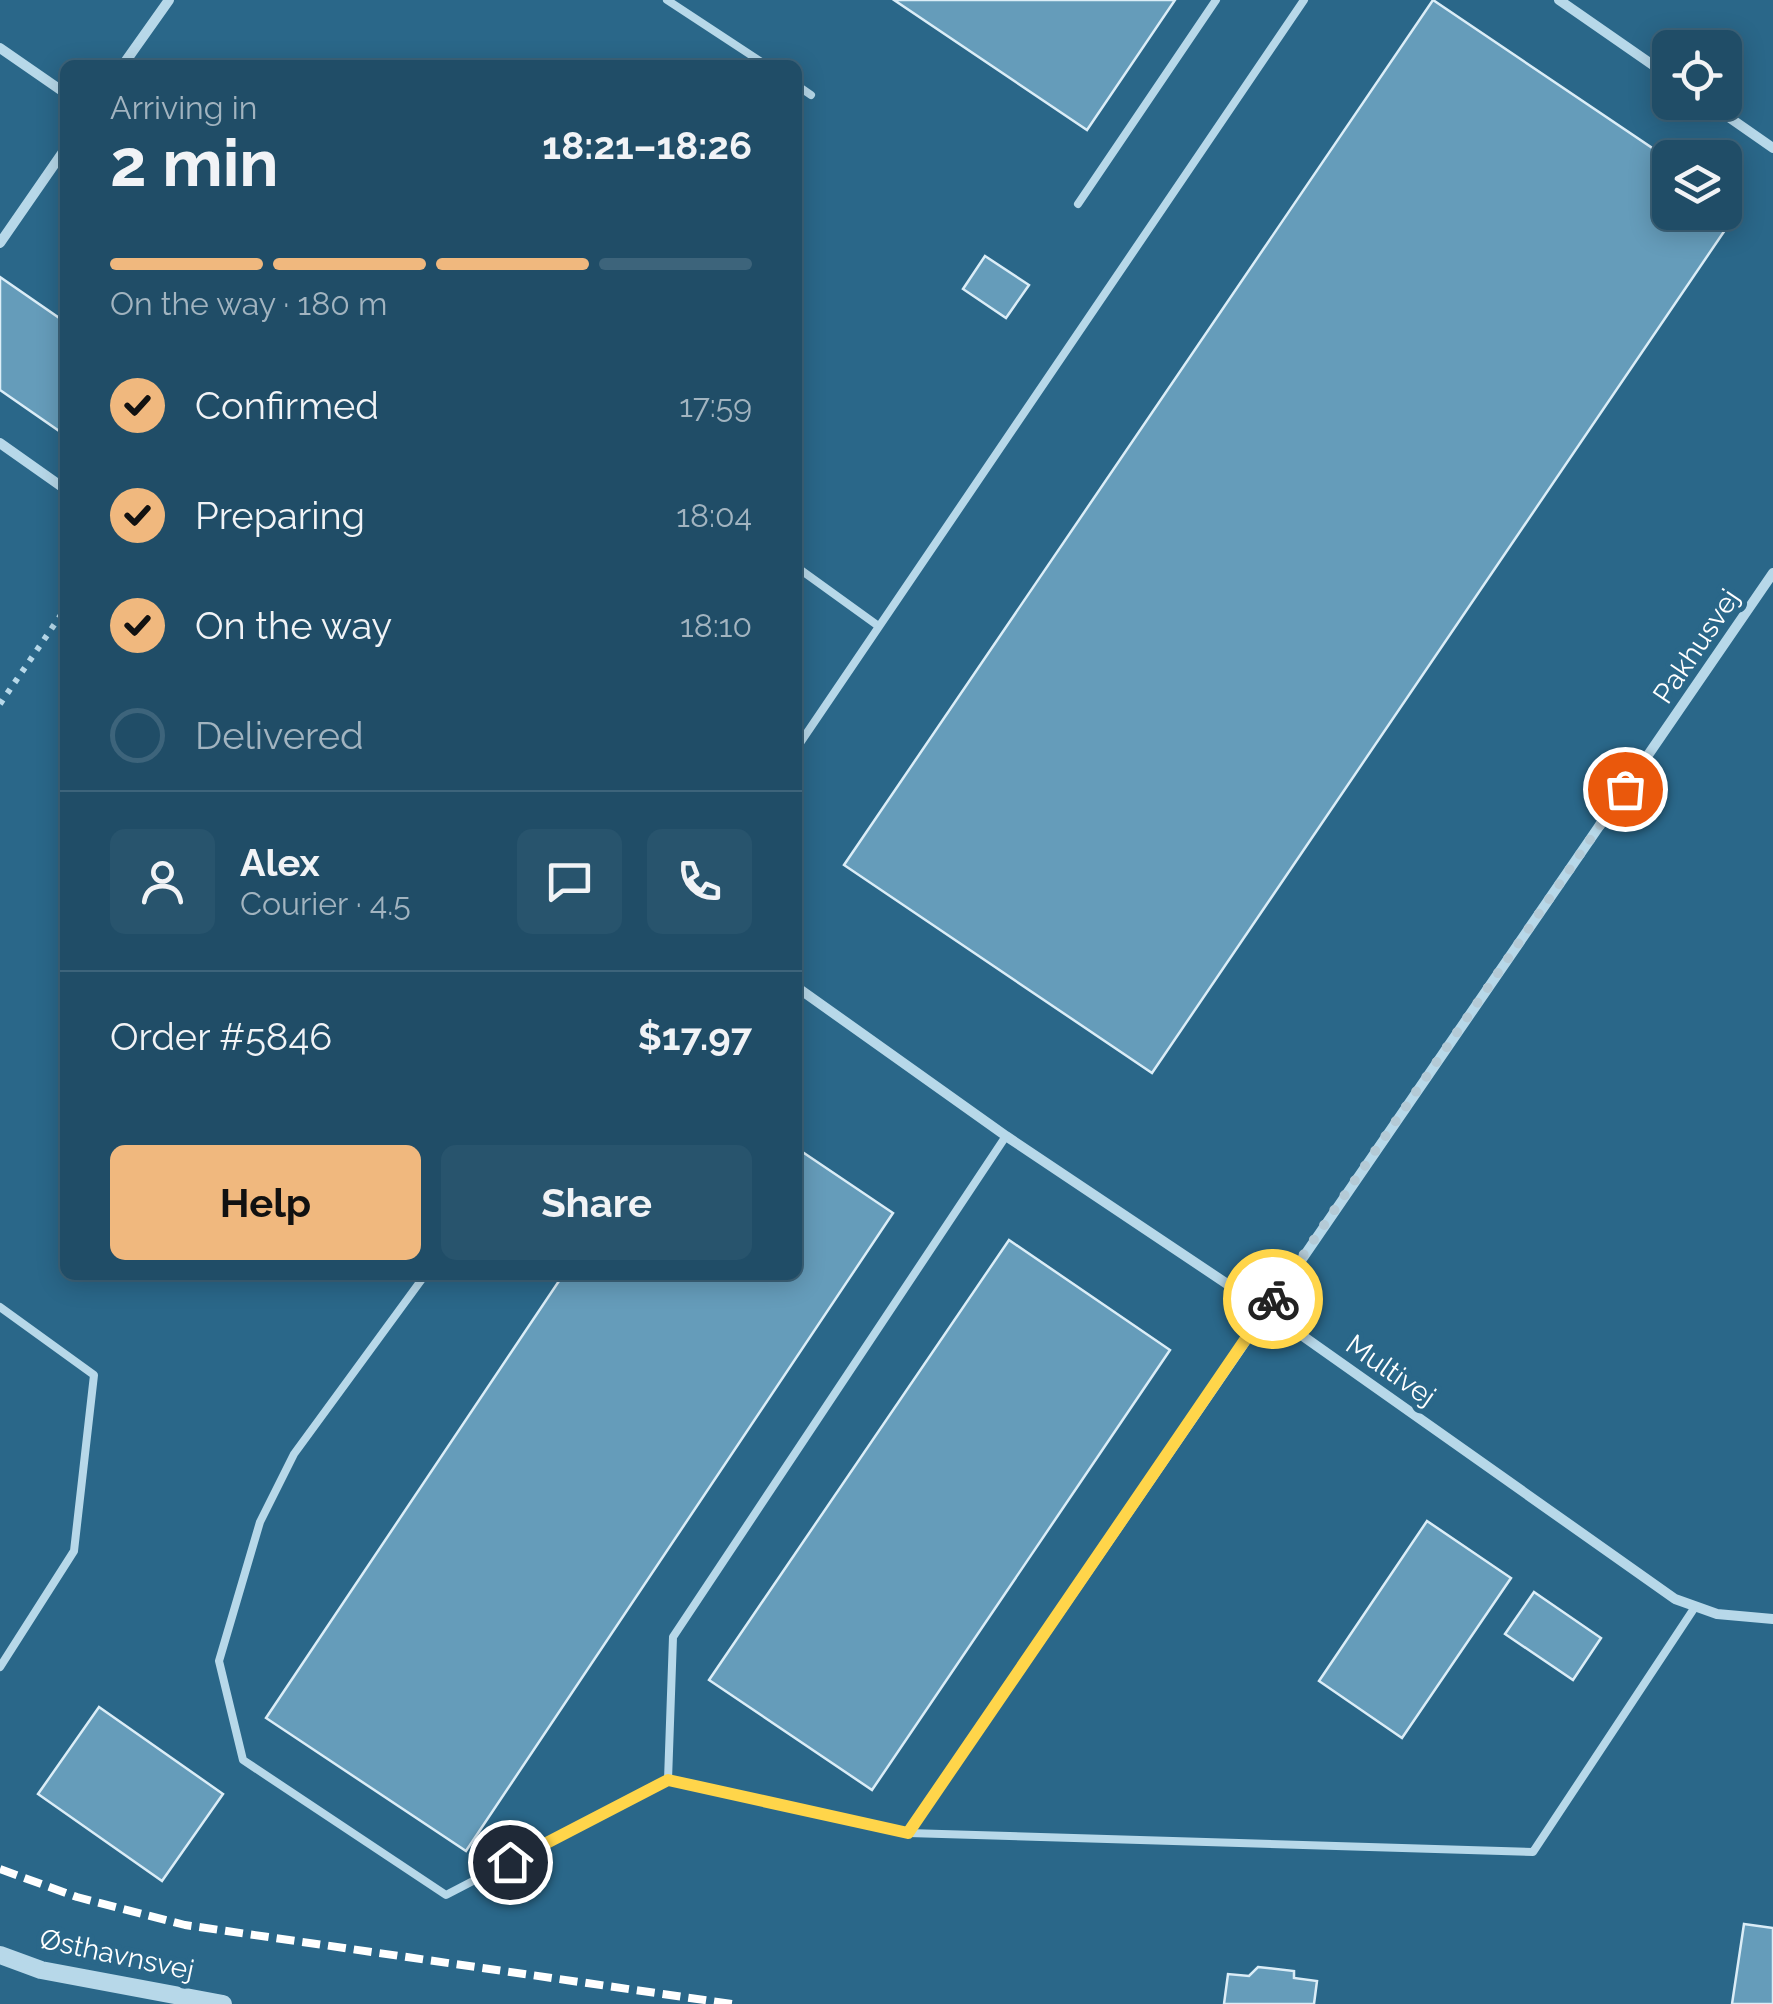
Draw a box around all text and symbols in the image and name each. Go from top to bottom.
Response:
map controls [1652,30,1742,230]
button: locate [1652,30,1742,120]
text: Arriving in [110,89,257,126]
text: 18:21–18:26 [542,123,752,168]
text: 2 min [110,125,279,201]
button: layers [1652,140,1742,230]
text: On the way · 180 m [110,285,387,322]
icon: check [110,378,165,433]
text: Confirmed [195,383,379,428]
text: 17:59 [679,387,752,424]
icon: check [110,488,165,543]
text: Preparing [195,493,365,538]
text: 18:04 [676,497,752,534]
street label: Pakhusvej [1646,583,1747,710]
icon: check [110,598,165,653]
text: On the way [195,603,392,648]
text: 18:10 [680,607,752,644]
text: Delivered [195,713,364,758]
pin [1583,747,1668,832]
icon: bag [1598,762,1653,817]
button: person [110,829,215,934]
button: chat [517,829,622,934]
button: phone [647,829,752,934]
text: Alex [240,840,320,885]
text: Courier · 4.5 [240,885,411,922]
text: Order #5846 [110,1014,332,1059]
text: $17.97 [638,1014,752,1059]
button: Help [110,1145,421,1260]
button: Share [441,1145,752,1260]
courier [1223,1249,1323,1349]
icon: bike [1246,1272,1301,1327]
street label: Multivej [1340,1328,1442,1413]
pin [468,1820,553,1905]
icon: home [483,1835,538,1890]
street label: Østhavnsvej [37,1922,197,1987]

